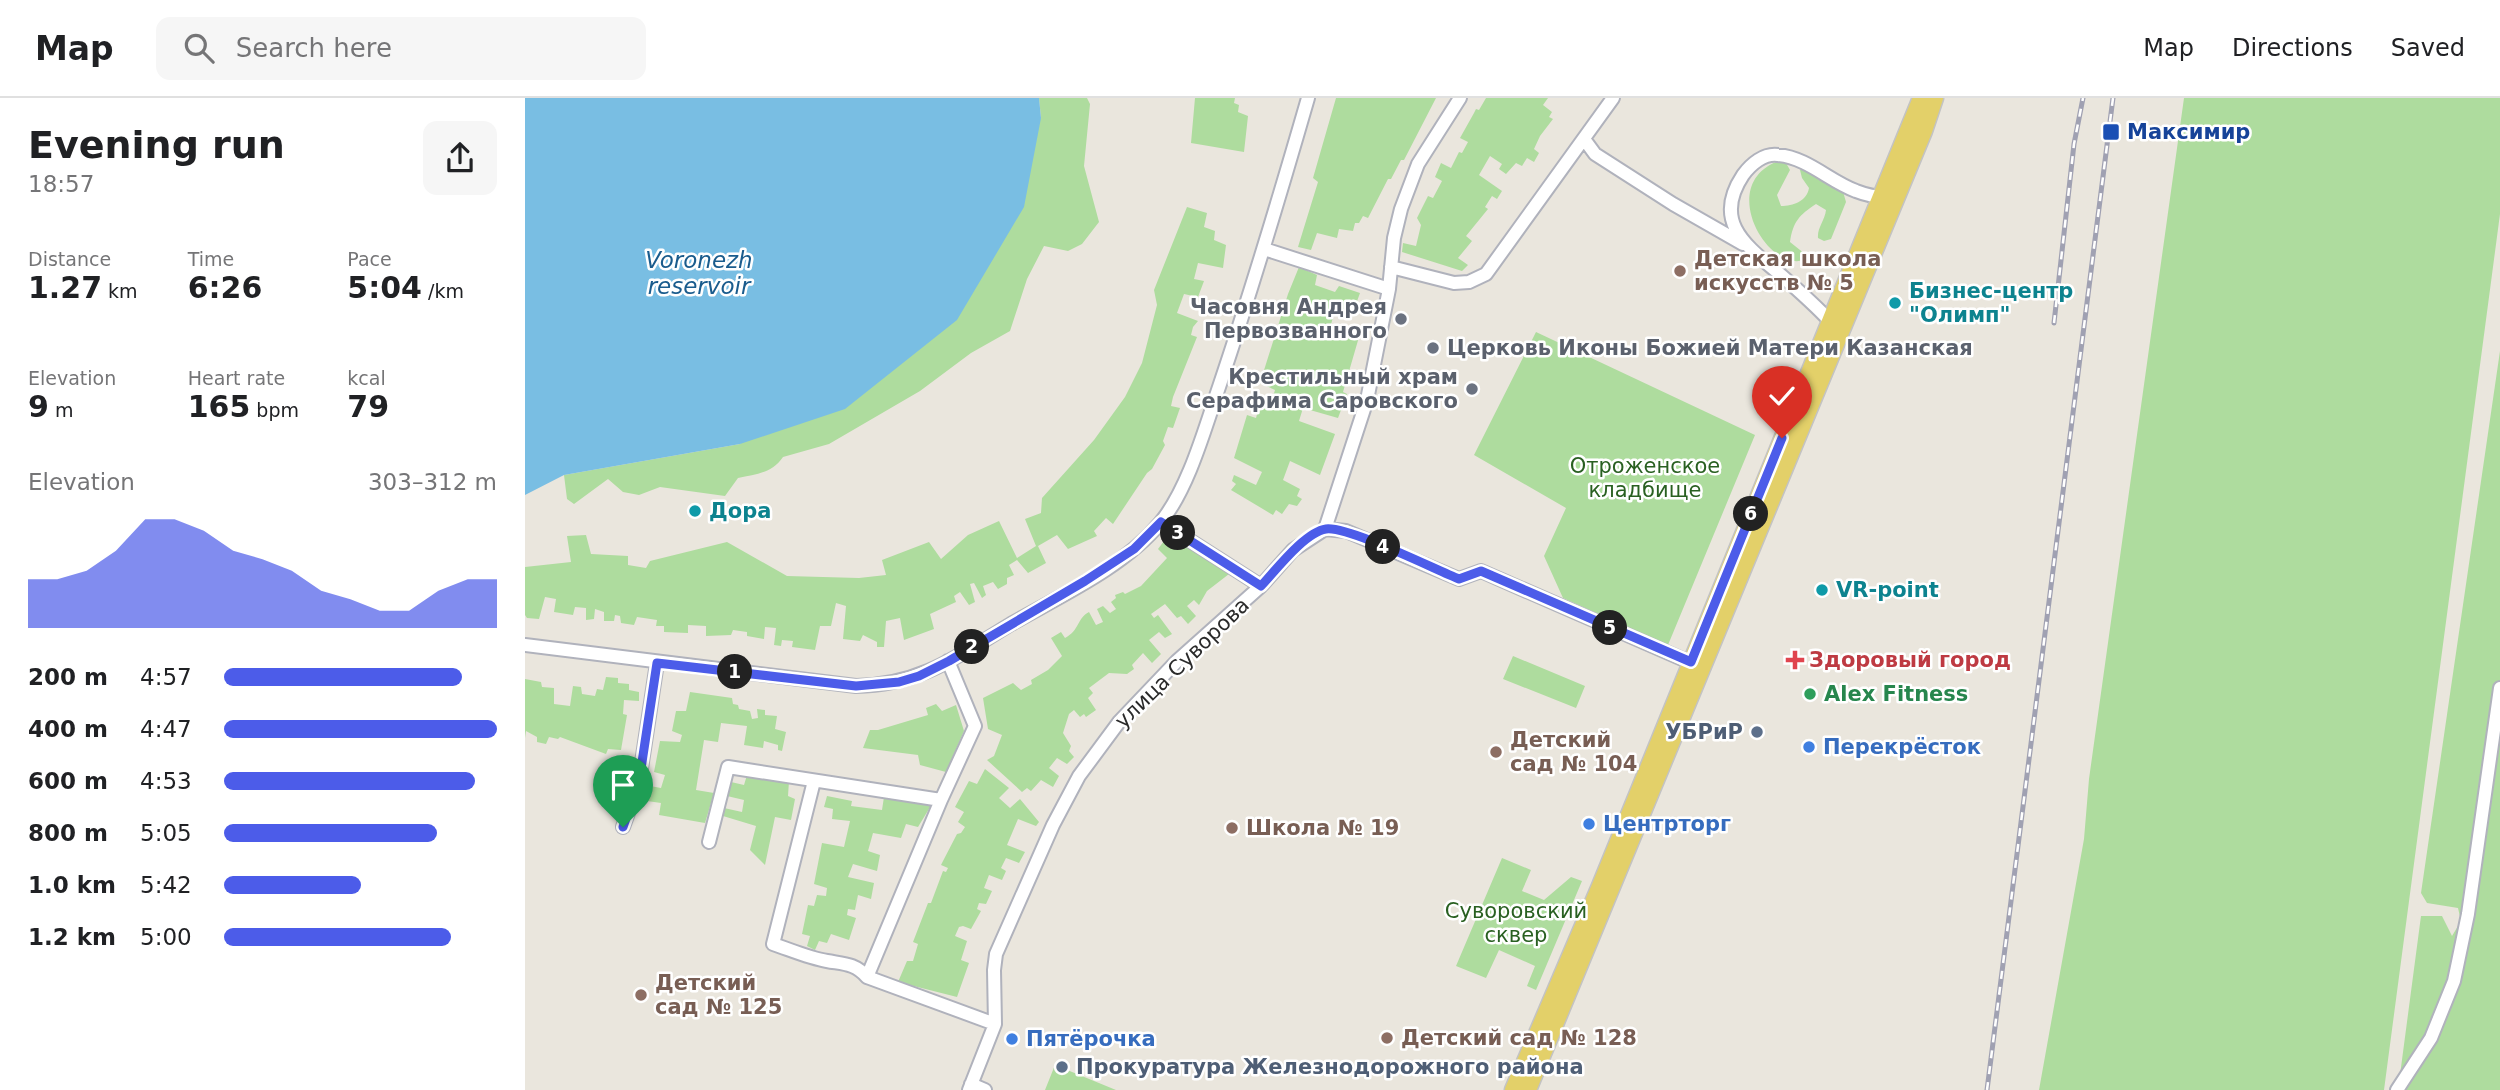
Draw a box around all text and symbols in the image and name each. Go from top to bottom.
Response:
search box [156,17,646,80]
text: Map [35,29,114,68]
icon: search [180,29,218,67]
text: Search here [236,33,392,63]
text: Map [2143,34,2194,62]
text: Directions [2232,34,2353,62]
text: Saved [2391,34,2465,62]
place label: Максимир [2127,120,2250,144]
button: share [423,121,497,195]
marker: Максимир [2101,122,2121,142]
text: Evening run [28,123,285,167]
text: 18:57 [28,171,94,197]
water label: Voronezh reservoir [645,247,753,299]
place label: Детская школа искусств № 5 [1694,247,1881,295]
text: Distance [28,248,111,270]
text: Time [188,248,234,270]
text: Pace [347,248,392,270]
marker: Детская школа искусств № 5 [1672,263,1688,279]
text: 1.27 [28,270,102,305]
text: 6:26 [188,270,262,305]
text: 5:04 [347,270,422,305]
place label: Бизнес-центр "Олимп" [1909,279,2073,327]
text: km [102,280,138,302]
text: /km [422,280,464,302]
place label: Часовня Андрея Первозванного [1190,295,1387,343]
marker: Бизнес-центр "Олимп" [1887,295,1903,311]
marker: Часовня Андрея Первозванного [1393,311,1409,327]
place label: Церковь Иконы Божией Матери Казанская [1447,336,1973,360]
marker: Церковь Иконы Божией Матери Казанская [1425,340,1441,356]
place label: Крестильный храм Серафима Саровского [1186,365,1458,413]
pin [1752,366,1812,438]
text: Elevation [28,367,116,389]
text: Heart rate [188,367,285,389]
text: kcal [347,367,386,389]
icon: check [1763,377,1801,415]
marker: Крестильный храм Серафима Саровского [1464,381,1480,397]
text: 9 [28,389,49,424]
text: 165 [188,389,250,424]
text: 79 [347,389,389,424]
text: m [49,399,73,421]
text: bpm [250,399,299,421]
park label: Отроженское кладбище [1570,454,1720,502]
text: Elevation [28,469,135,495]
text: 303–312 m [368,469,497,495]
pin: 6 [1733,496,1769,532]
place label: Дора [709,499,771,523]
text: 6 [1744,502,1757,524]
marker: Дора [687,503,703,519]
pin: 3 [1161,516,1195,550]
text: 3 [1171,521,1184,543]
pin: 4 [1365,530,1401,564]
text: 4 [1376,535,1389,557]
place label: VR-point [1836,578,1939,602]
marker: VR-point [1814,582,1830,598]
street label: улица Суворова [1110,593,1254,733]
pin: 5 [1593,610,1627,646]
text: 5 [1603,616,1616,638]
pin: 2 [955,630,989,664]
text: 2 [965,635,978,657]
place label: Здоровый город [1809,648,2011,672]
marker: Здоровый город [1787,652,1803,668]
pin: 1 [717,654,753,690]
text: 1 [728,660,741,682]
text: 200 m [28,664,108,690]
text: 4:57 [140,664,192,690]
place label: Alex Fitness [1824,682,1968,706]
marker: Alex Fitness [1802,686,1818,702]
text: 400 m [28,716,108,742]
text: 4:47 [140,716,192,742]
place label: УБРиР [1665,720,1743,744]
marker: УБРиР [1749,724,1765,740]
place label: Детский сад № 104 [1510,728,1637,776]
place label: Перекрёсток [1823,735,1981,759]
marker: Перекрёсток [1801,739,1817,755]
marker: Детский сад № 104 [1488,744,1504,760]
pin [593,755,653,827]
icon: arrive [604,766,642,804]
text: 600 m [28,768,108,794]
text: 4:53 [140,768,192,794]
place label: Центрторг [1603,812,1731,836]
place label: Школа № 19 [1246,816,1399,840]
marker: Центрторг [1581,816,1597,832]
text: 800 m [28,820,108,846]
text: 5:05 [140,820,192,846]
marker: Школа № 19 [1224,820,1240,836]
text: 1.0 km [28,872,116,898]
text: 5:42 [140,872,192,898]
park label: Суворовский сквер [1445,899,1587,947]
text: 1.2 km [28,924,116,950]
text: 5:00 [140,924,192,950]
place label: Детский сад № 125 [655,971,782,1019]
marker: Детский сад № 125 [633,987,649,1003]
place label: Детский сад № 128 [1401,1026,1637,1050]
place label: Пятёрочка [1026,1027,1156,1051]
marker: Детский сад № 128 [1379,1030,1395,1046]
marker: Пятёрочка [1004,1031,1020,1047]
place label: Прокуратура Железнодорожного района [1076,1055,1584,1079]
marker: Прокуратура Железнодорожного района [1054,1059,1070,1075]

